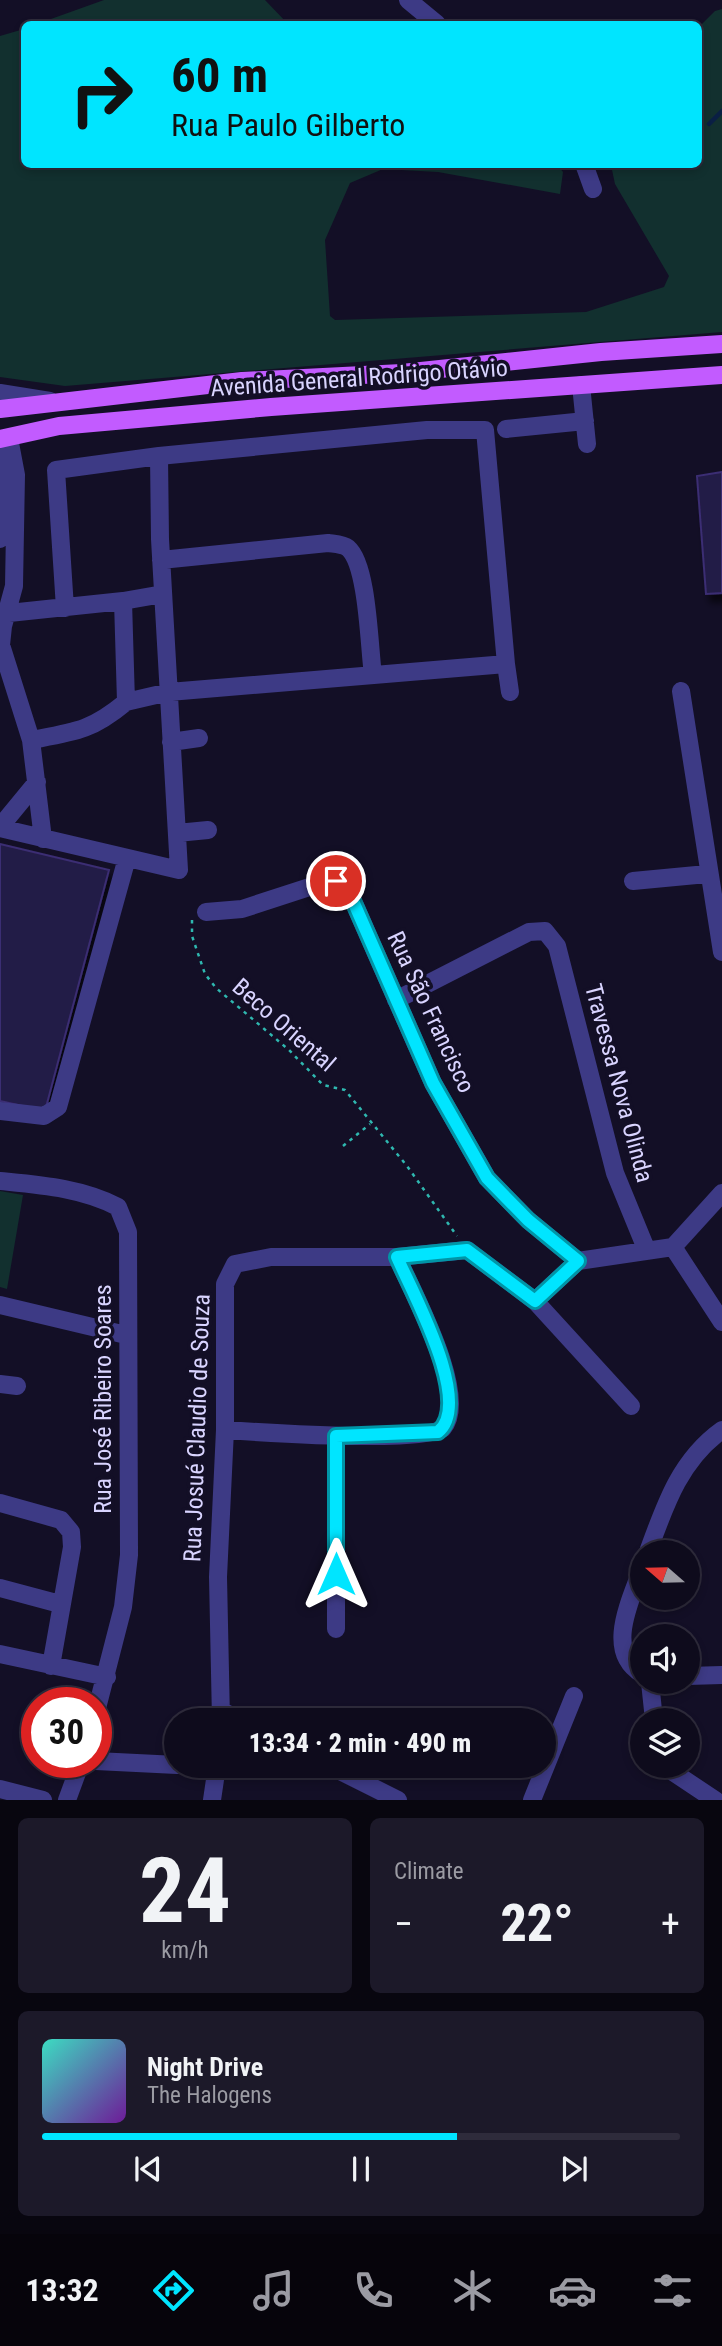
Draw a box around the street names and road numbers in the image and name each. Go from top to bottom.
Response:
street label: Avenida General Rodrigo Otávio [209,354,509,402]
street label: Rua São Francisco [381,927,481,1097]
street label: Beco Oriental [227,973,341,1077]
street label: Travessa Nova Olinda [579,981,659,1185]
street label: Rua José Ribeiro Soares [89,1284,117,1514]
street label: Rua Josué Claudio de Souza [178,1293,216,1563]

